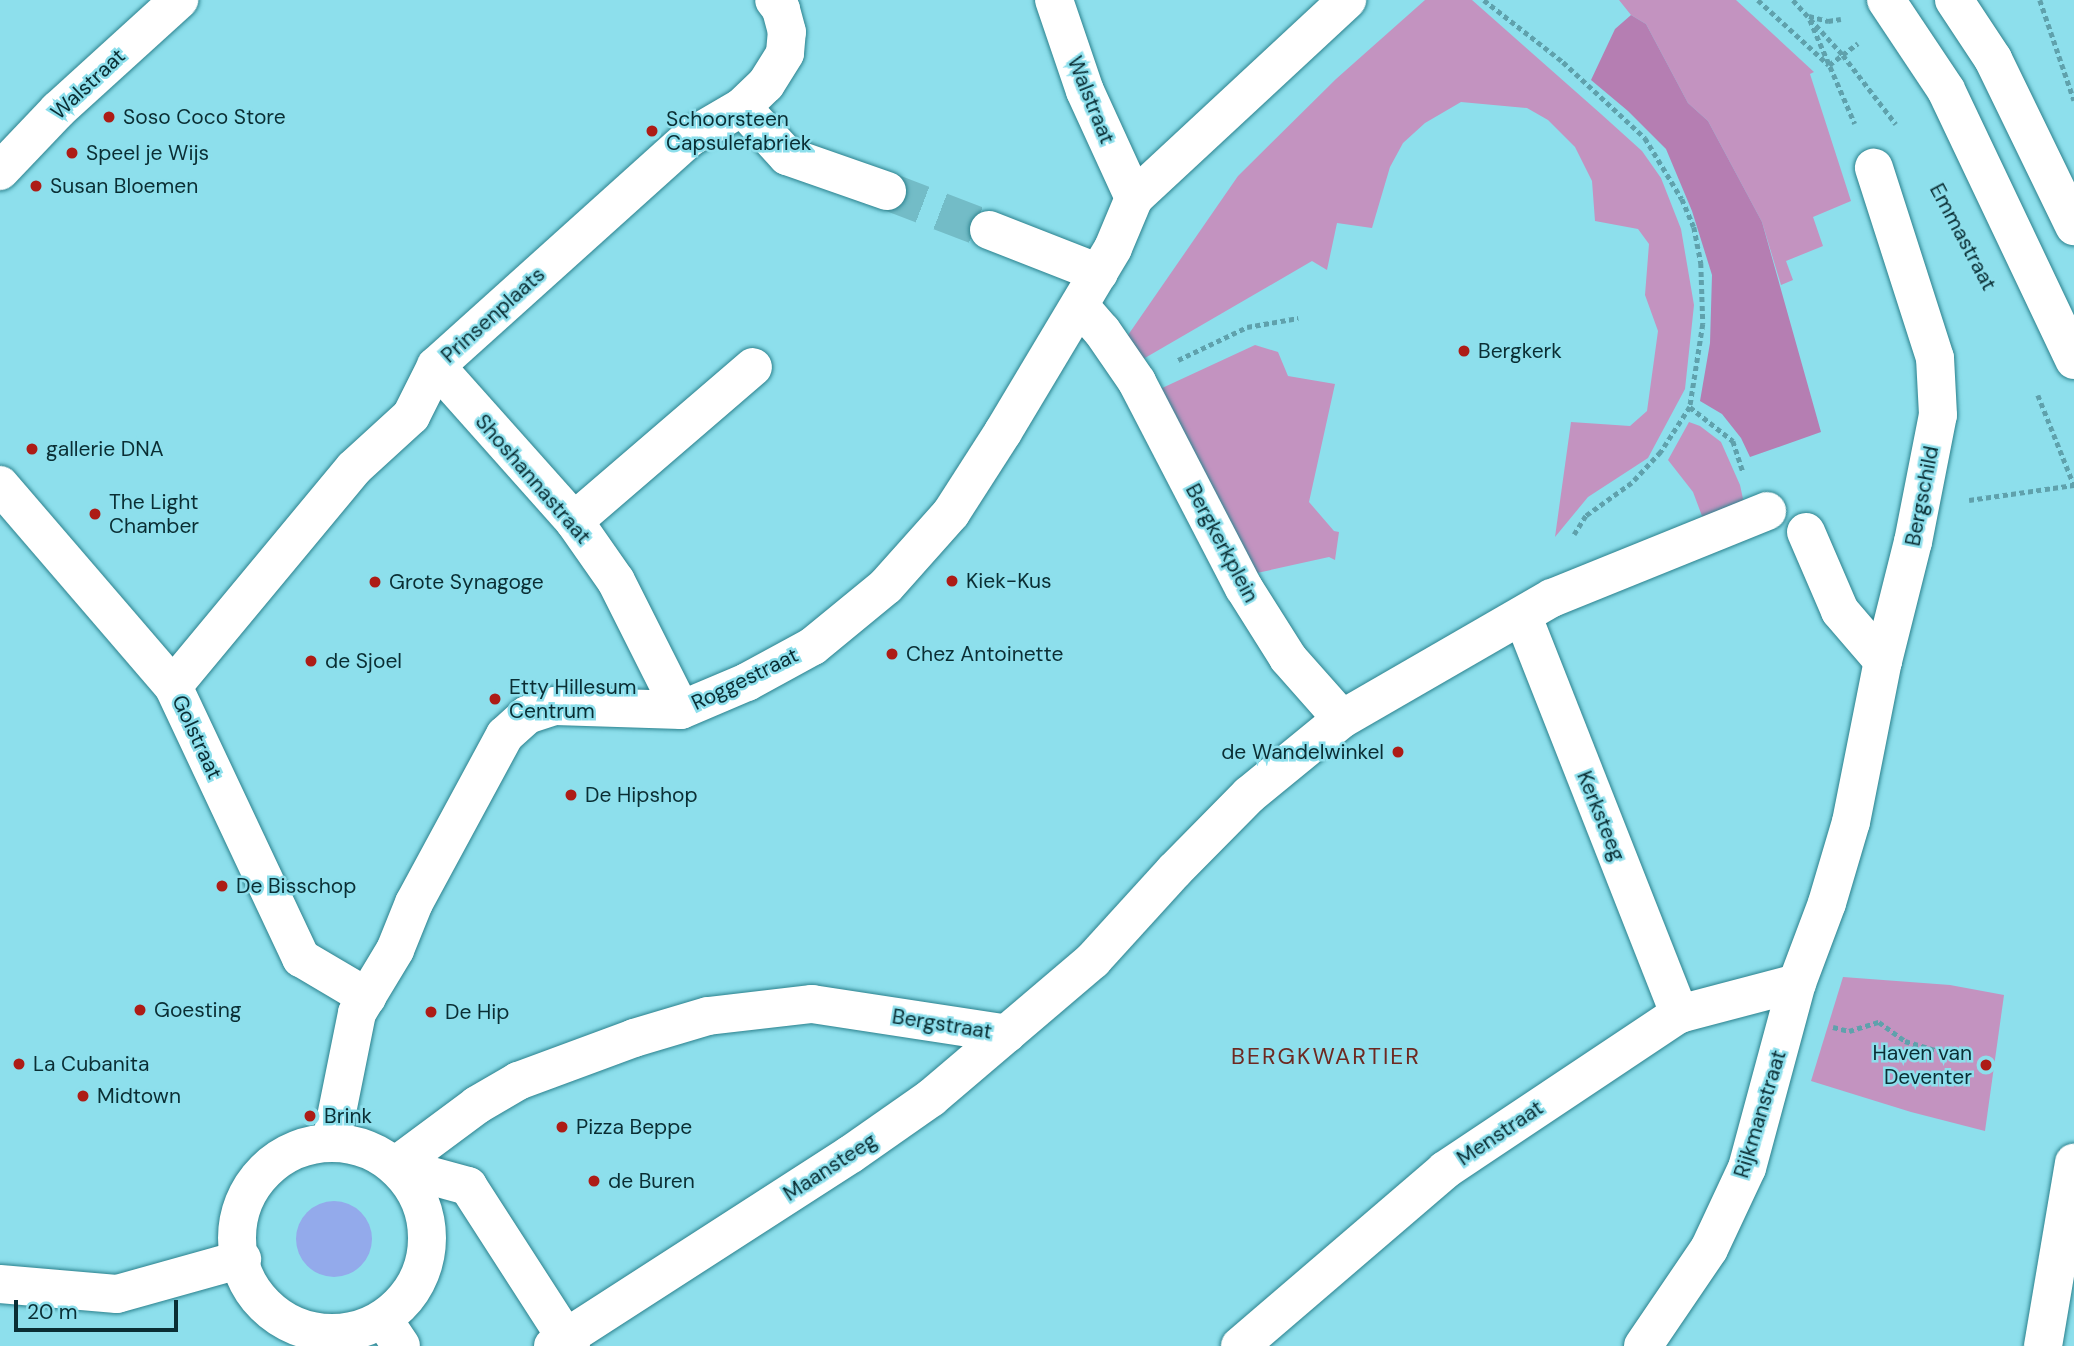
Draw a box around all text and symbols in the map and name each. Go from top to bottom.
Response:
street label: Walstraat [46,43,130,125]
street label: Walstraat [1062,53,1120,147]
place label: Soso Coco Store [123,104,286,130]
place label: Schoorsteen Capsulefabriek [666,106,811,156]
marker: Soso Coco Store [101,109,117,125]
marker: Schoorsteen Capsulefabriek [644,123,660,139]
place label: Speel je Wijs [86,140,209,166]
marker: Speel je Wijs [64,145,80,161]
place label: Susan Bloemen [50,173,198,199]
marker: Susan Bloemen [28,178,44,194]
street label: Emmastraat [1924,179,2002,295]
street label: Prinsenplaats [436,262,550,368]
place label: Bergkerk [1478,338,1562,364]
marker: Bergkerk [1456,343,1472,359]
street label: Shoshannastraat [470,409,596,549]
place label: gallerie DNA [46,436,164,462]
marker: gallerie DNA [24,441,40,457]
street label: Bergschild [1900,444,1944,548]
street label: Bergkerkplein [1180,479,1264,607]
place label: The Light Chamber [109,489,199,539]
marker: The Light Chamber [87,506,103,522]
place label: Kiek-Kus [966,568,1052,594]
place label: Grote Synagoge [389,569,544,595]
marker: Kiek-Kus [944,573,960,589]
marker: Grote Synagoge [367,574,383,590]
place label: Chez Antoinette [906,641,1063,667]
street label: Roggestraat [687,642,803,716]
marker: Chez Antoinette [884,646,900,662]
place label: de Sjoel [325,648,402,674]
marker: de Sjoel [303,653,319,669]
place label: Etty Hillesum Centrum [509,674,637,724]
street label: Golstraat [167,691,227,783]
marker: Etty Hillesum Centrum [487,691,503,707]
place label: de Wandelwinkel [1221,739,1384,765]
marker: de Wandelwinkel [1390,744,1406,760]
street label: Kerksteeg [1572,767,1630,865]
place label: De Hipshop [585,782,698,808]
marker: De Hipshop [563,787,579,803]
place label: De Bisschop [236,873,356,899]
marker: De Bisschop [214,878,230,894]
place label: Goesting [154,997,241,1023]
place label: De Hip [445,999,509,1025]
marker: Goesting [132,1002,148,1018]
marker: De Hip [423,1004,439,1020]
street label: Bergstraat [890,1004,994,1044]
place label: Haven van Deventer [1873,1040,1972,1090]
district label: BERGKWARTIER [1233,1042,1419,1070]
street label: Rijkmanstraat [1729,1047,1791,1181]
place label: La Cubanita [33,1051,149,1077]
marker: La Cubanita [11,1056,27,1072]
marker: Haven van Deventer [1978,1057,1994,1073]
place label: Midtown [97,1083,181,1109]
marker: Midtown [75,1088,91,1104]
street label: Menstraat [1452,1095,1548,1171]
place label: Brink [324,1103,372,1129]
marker: Brink [302,1108,318,1124]
place label: Pizza Beppe [576,1114,692,1140]
marker: Pizza Beppe [554,1119,570,1135]
street label: Maansteeg [779,1128,881,1206]
place label: de Buren [608,1168,695,1194]
marker: de Buren [586,1173,602,1189]
scale bar [18,1286,182,1330]
text: 20 m [27,1298,78,1326]

